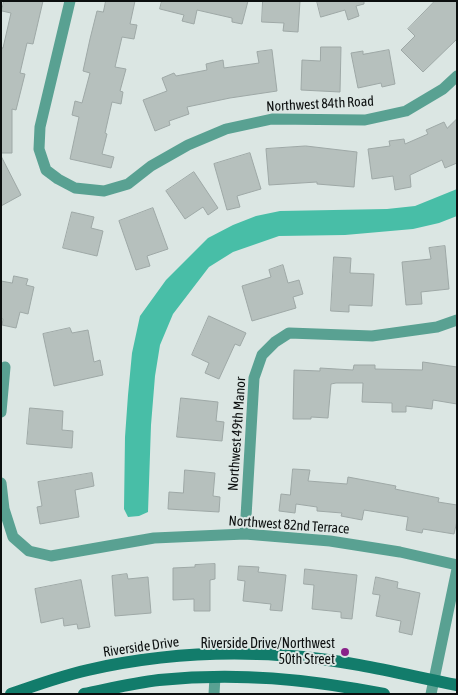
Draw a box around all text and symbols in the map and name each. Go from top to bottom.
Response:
street label: Northwest 84th Road [266,93,374,115]
street label: Northwest 49th Manor [225,376,249,492]
street label: Northwest 82nd Terrace [228,512,350,538]
street label: Riverside Drive [102,633,180,661]
place label: Riverside Drive/Northwest 50th Street [200,636,335,669]
marker: Riverside Drive/Northwest 50th Street [339,646,351,658]

